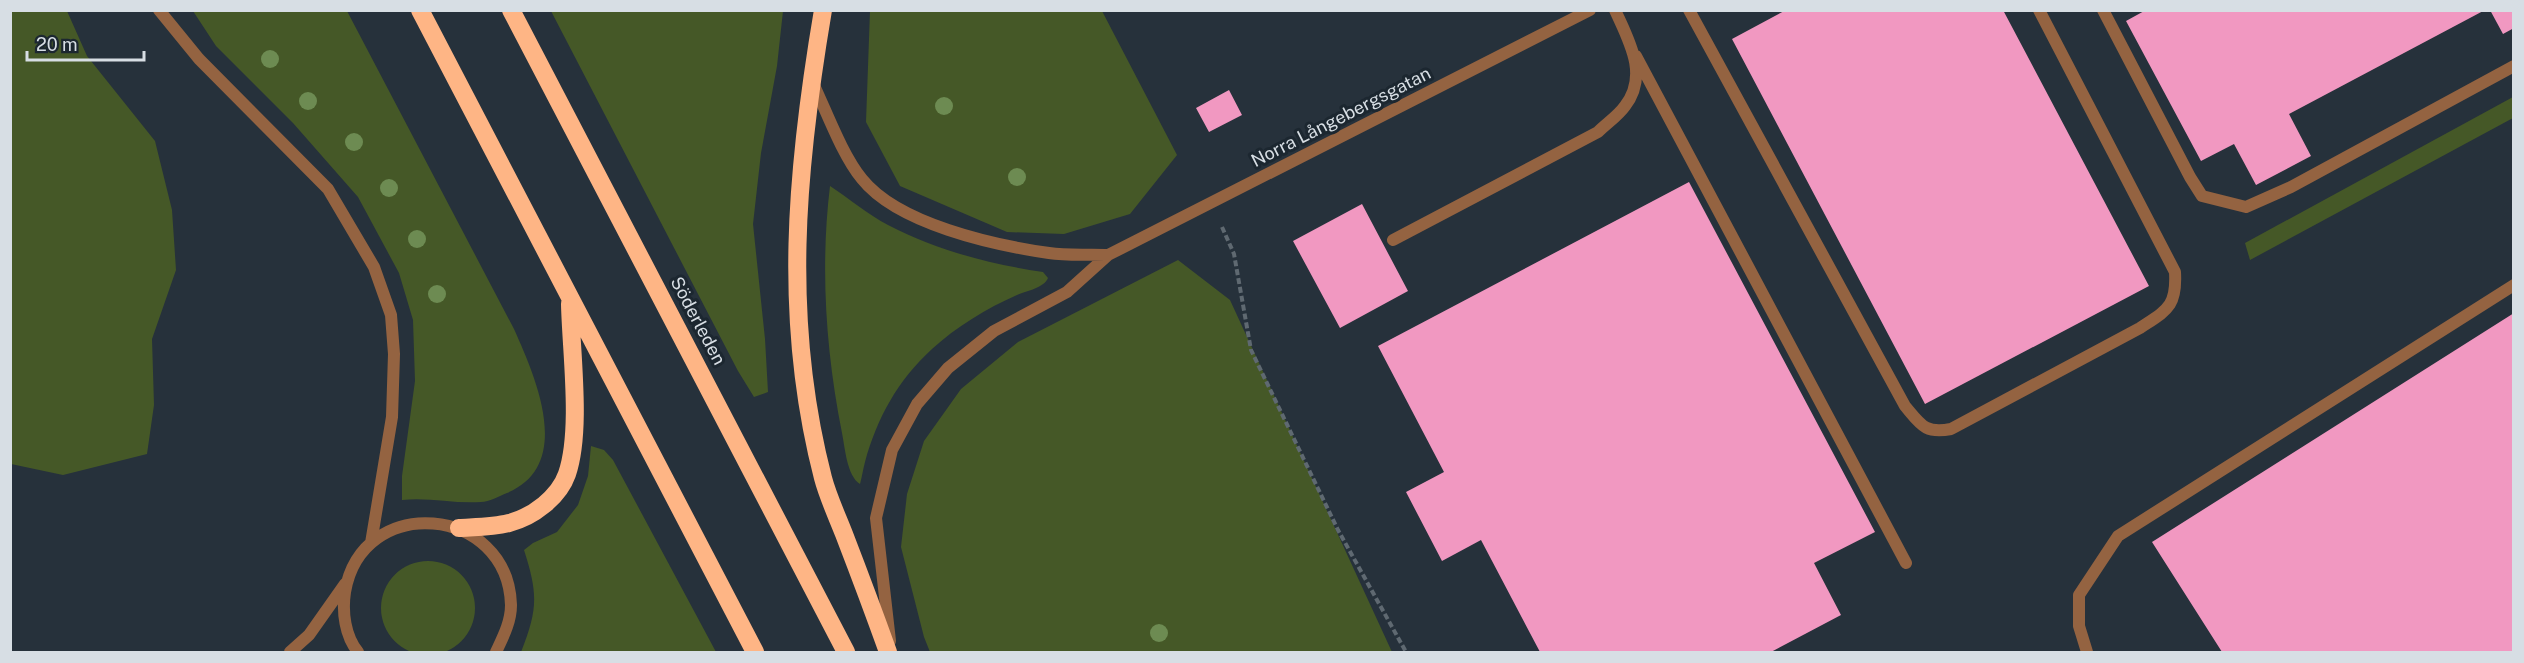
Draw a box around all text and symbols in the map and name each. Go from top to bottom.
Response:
scale bar [27,24,144,62]
text: 20 m [36,34,78,55]
street label: Norra Långebergsgatan [1247,62,1434,171]
street label: Söderleden [666,273,730,368]

